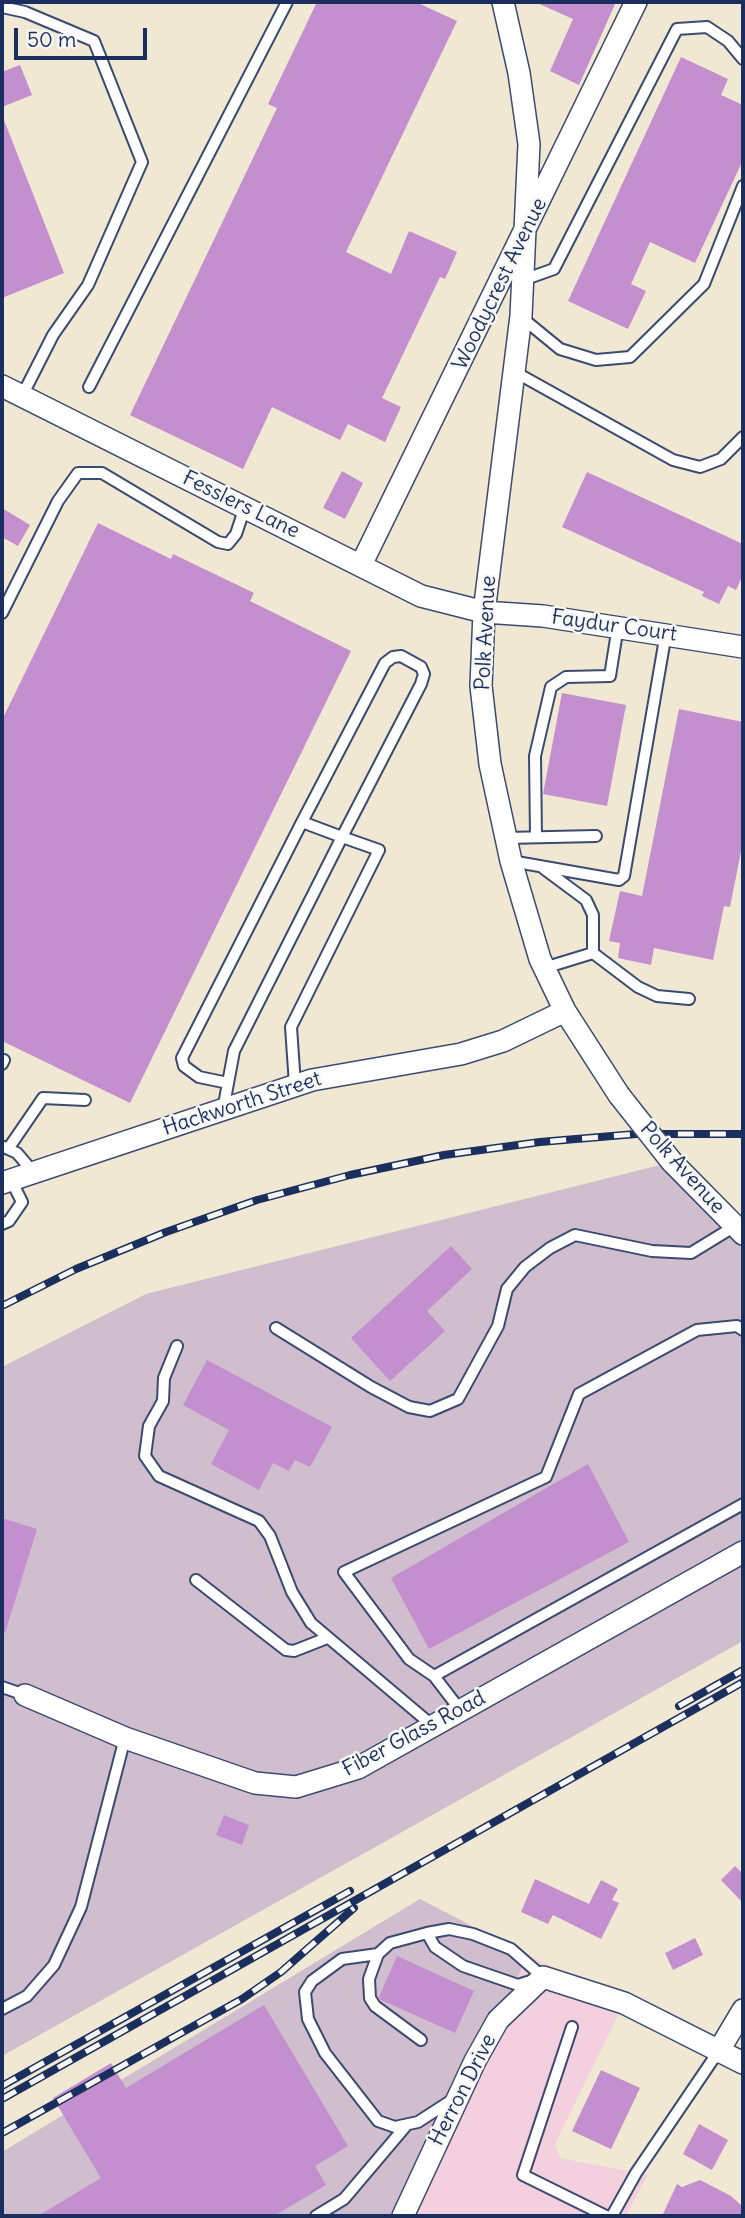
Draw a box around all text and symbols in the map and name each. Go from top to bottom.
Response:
scale bar [18,14,150,58]
text: 50 m [27,26,76,53]
street label: Woodycrest Avenue [447,194,553,374]
street label: Fesslers Lane [178,466,304,544]
street label: Polk Avenue [470,575,502,691]
street label: Faydur Court [550,605,678,647]
street label: Hackworth Street [159,1066,325,1142]
street label: Polk Avenue [634,1117,730,1219]
street label: Fiber Glass Road [338,1686,490,1782]
street label: Herron Drive [424,2030,502,2150]

